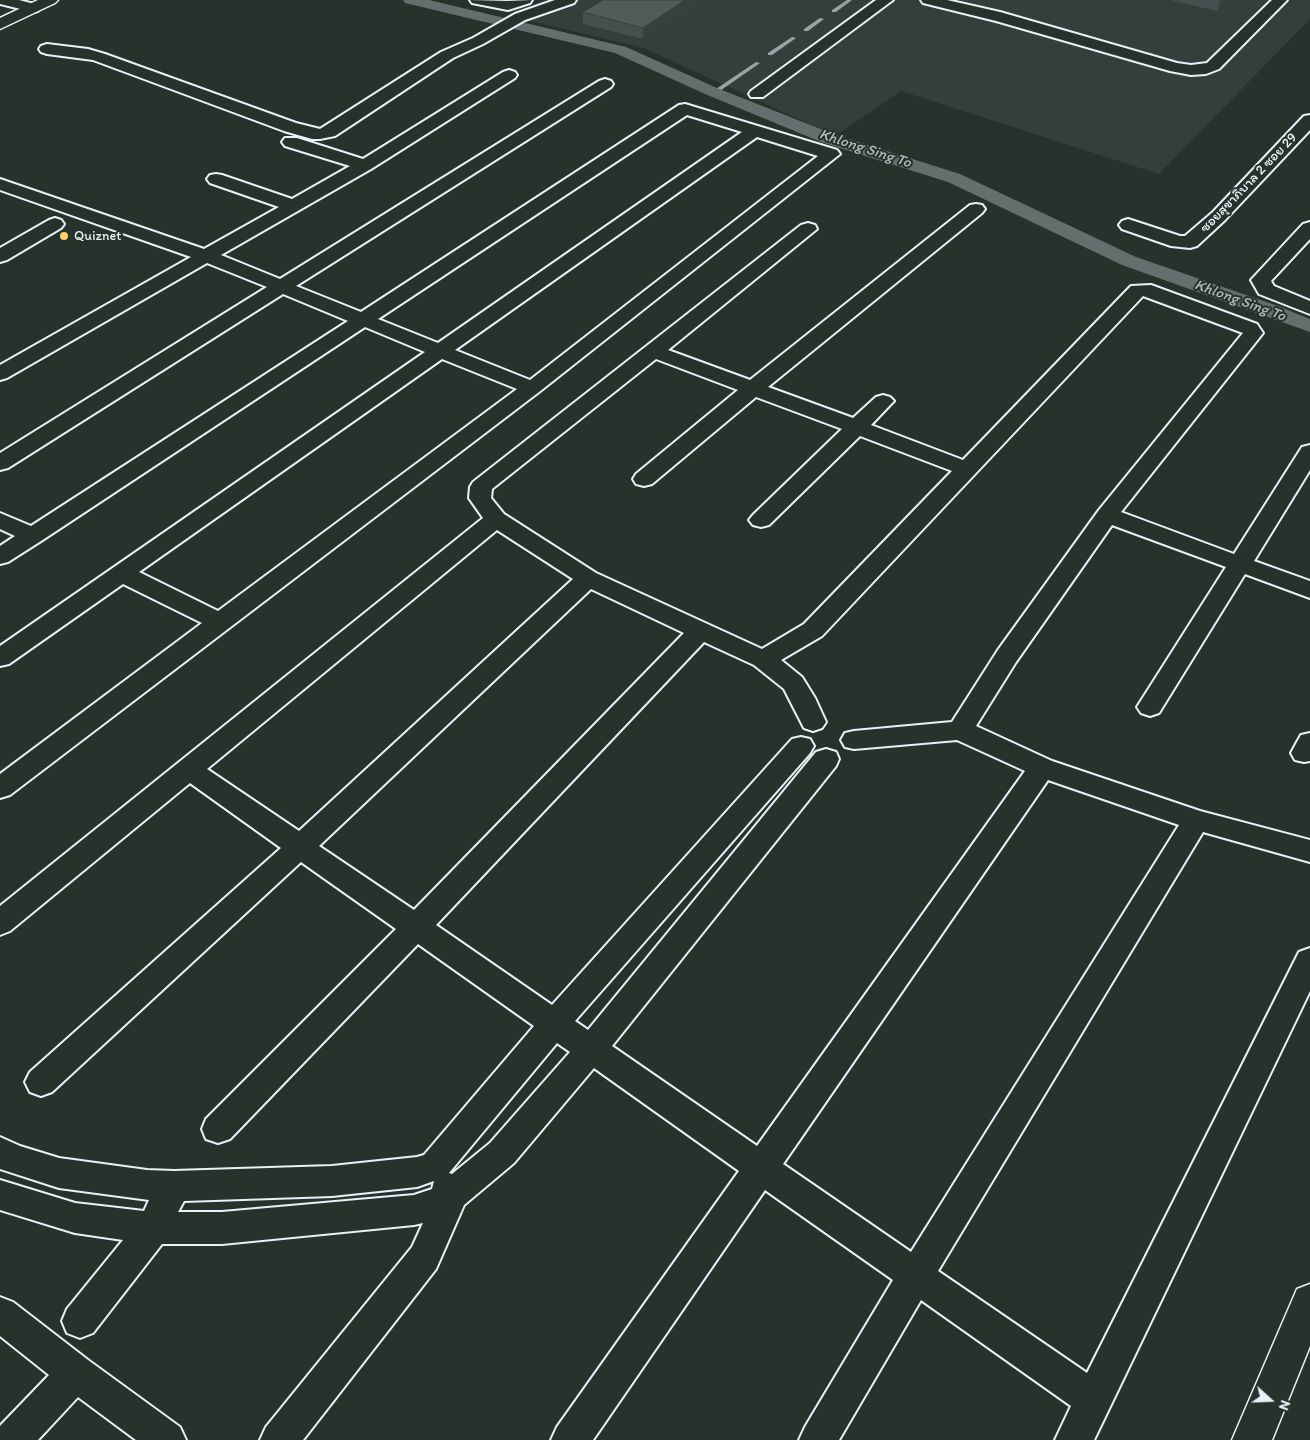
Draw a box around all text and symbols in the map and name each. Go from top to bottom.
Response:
water label: Khlong Sing To [817,126,913,172]
street label: ซอยสุขาภิบาล 2 ซอย 29 [1197,130,1301,236]
place label: Quiznet [74,228,121,244]
marker: Quiznet [58,230,70,242]
water label: Khlong Sing To [1192,276,1288,326]
north arrow [1245,1375,1295,1425]
text: N [1275,1398,1294,1413]

